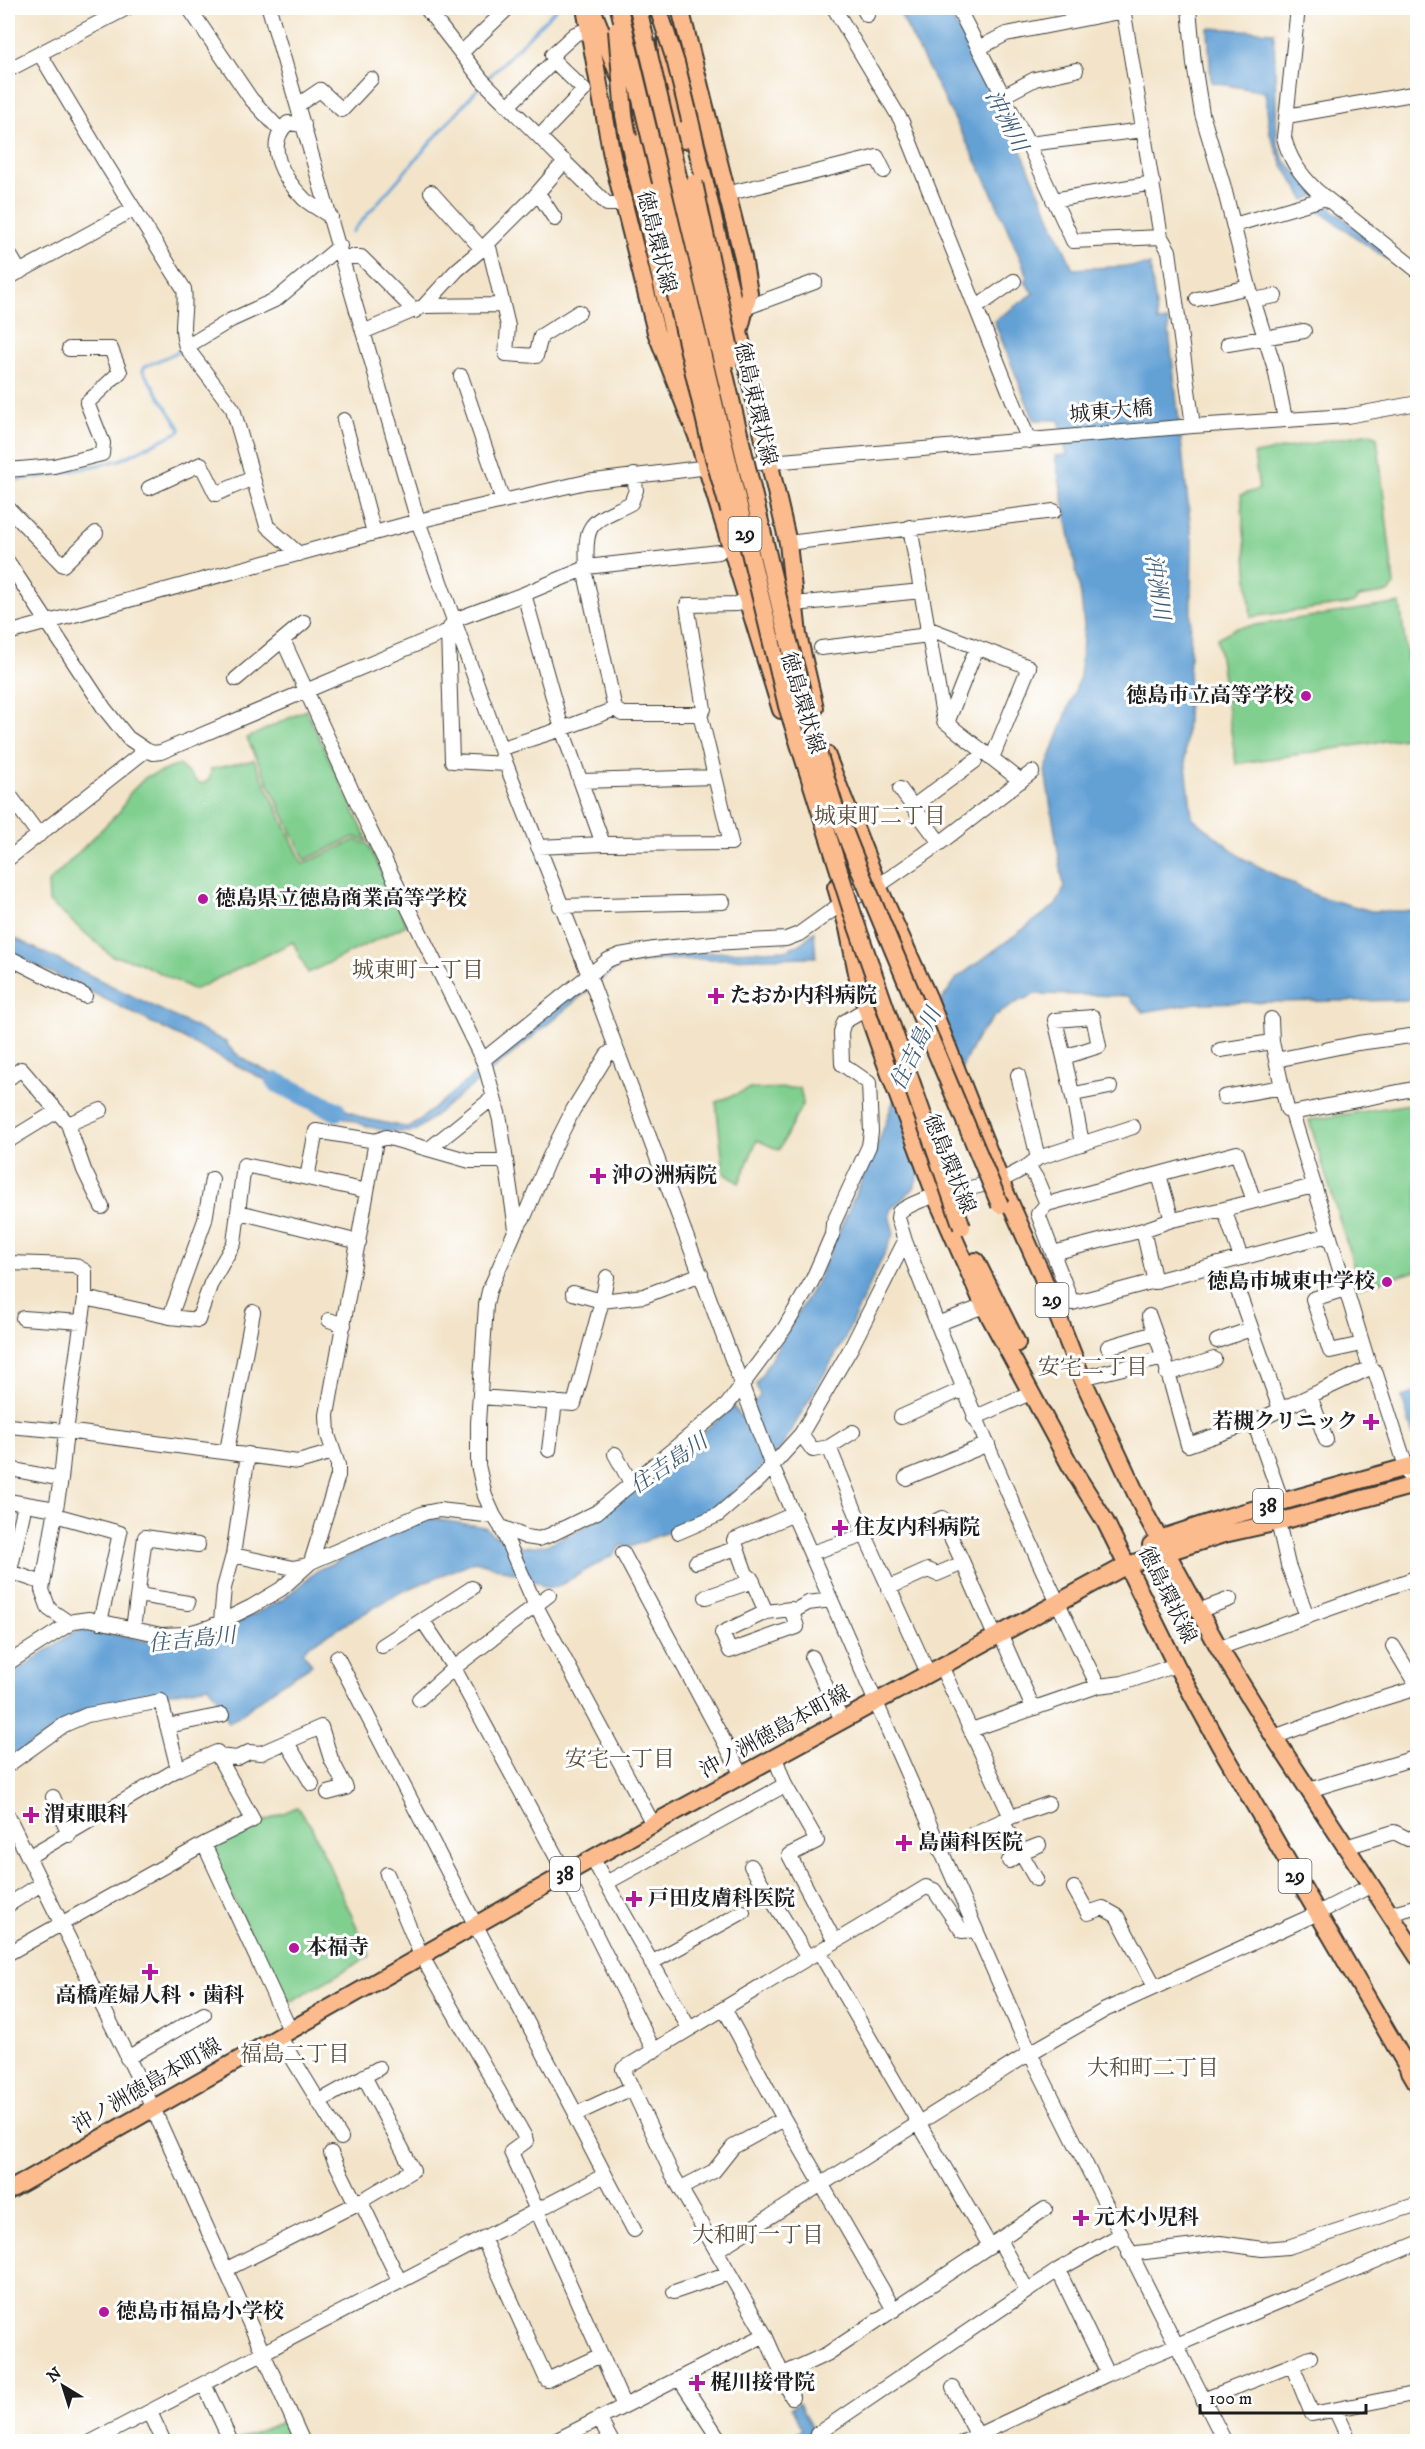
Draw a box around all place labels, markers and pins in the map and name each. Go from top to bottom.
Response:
place label: 徳島市立高等学校 [1126,683,1294,709]
marker: 徳島市立高等学校 [1299,689,1313,703]
place label: 徳島県立徳島商業高等学校 [215,886,467,912]
marker: 徳島県立徳島商業高等学校 [196,892,210,906]
place label: たおか内科病院 [730,983,877,1009]
marker: たおか内科病院 [707,987,725,1005]
place label: 沖の洲病院 [612,1163,717,1189]
marker: 沖の洲病院 [589,1167,607,1185]
place label: 徳島市城東中学校 [1207,1269,1375,1295]
marker: 徳島市城東中学校 [1380,1275,1394,1289]
place label: 若槻クリニック [1212,1409,1358,1435]
marker: 若槻クリニック [1362,1413,1380,1431]
place label: 住友内科病院 [854,1515,980,1541]
marker: 住友内科病院 [831,1519,849,1537]
place label: 渭東眼科 [44,1802,128,1828]
marker: 渭東眼科 [22,1806,40,1824]
place label: 島歯科医院 [918,1830,1023,1856]
marker: 島歯科医院 [895,1834,913,1852]
place label: 戸田皮膚科医院 [648,1886,795,1912]
marker: 戸田皮膚科医院 [625,1890,643,1908]
place label: 本福寺 [306,1935,369,1961]
marker: 本福寺 [287,1941,301,1955]
marker: 高橋産婦人科・歯科 [141,1963,159,1981]
place label: 高橋産婦人科・歯科 [56,1983,245,2009]
place label: 元木小児科 [1094,2205,1199,2231]
marker: 元木小児科 [1072,2209,1090,2227]
place label: 徳島市福島小学校 [116,2299,284,2325]
marker: 徳島市福島小学校 [97,2305,111,2319]
place label: 梶川接骨院 [710,2370,815,2396]
marker: 梶川接骨院 [688,2374,706,2392]

